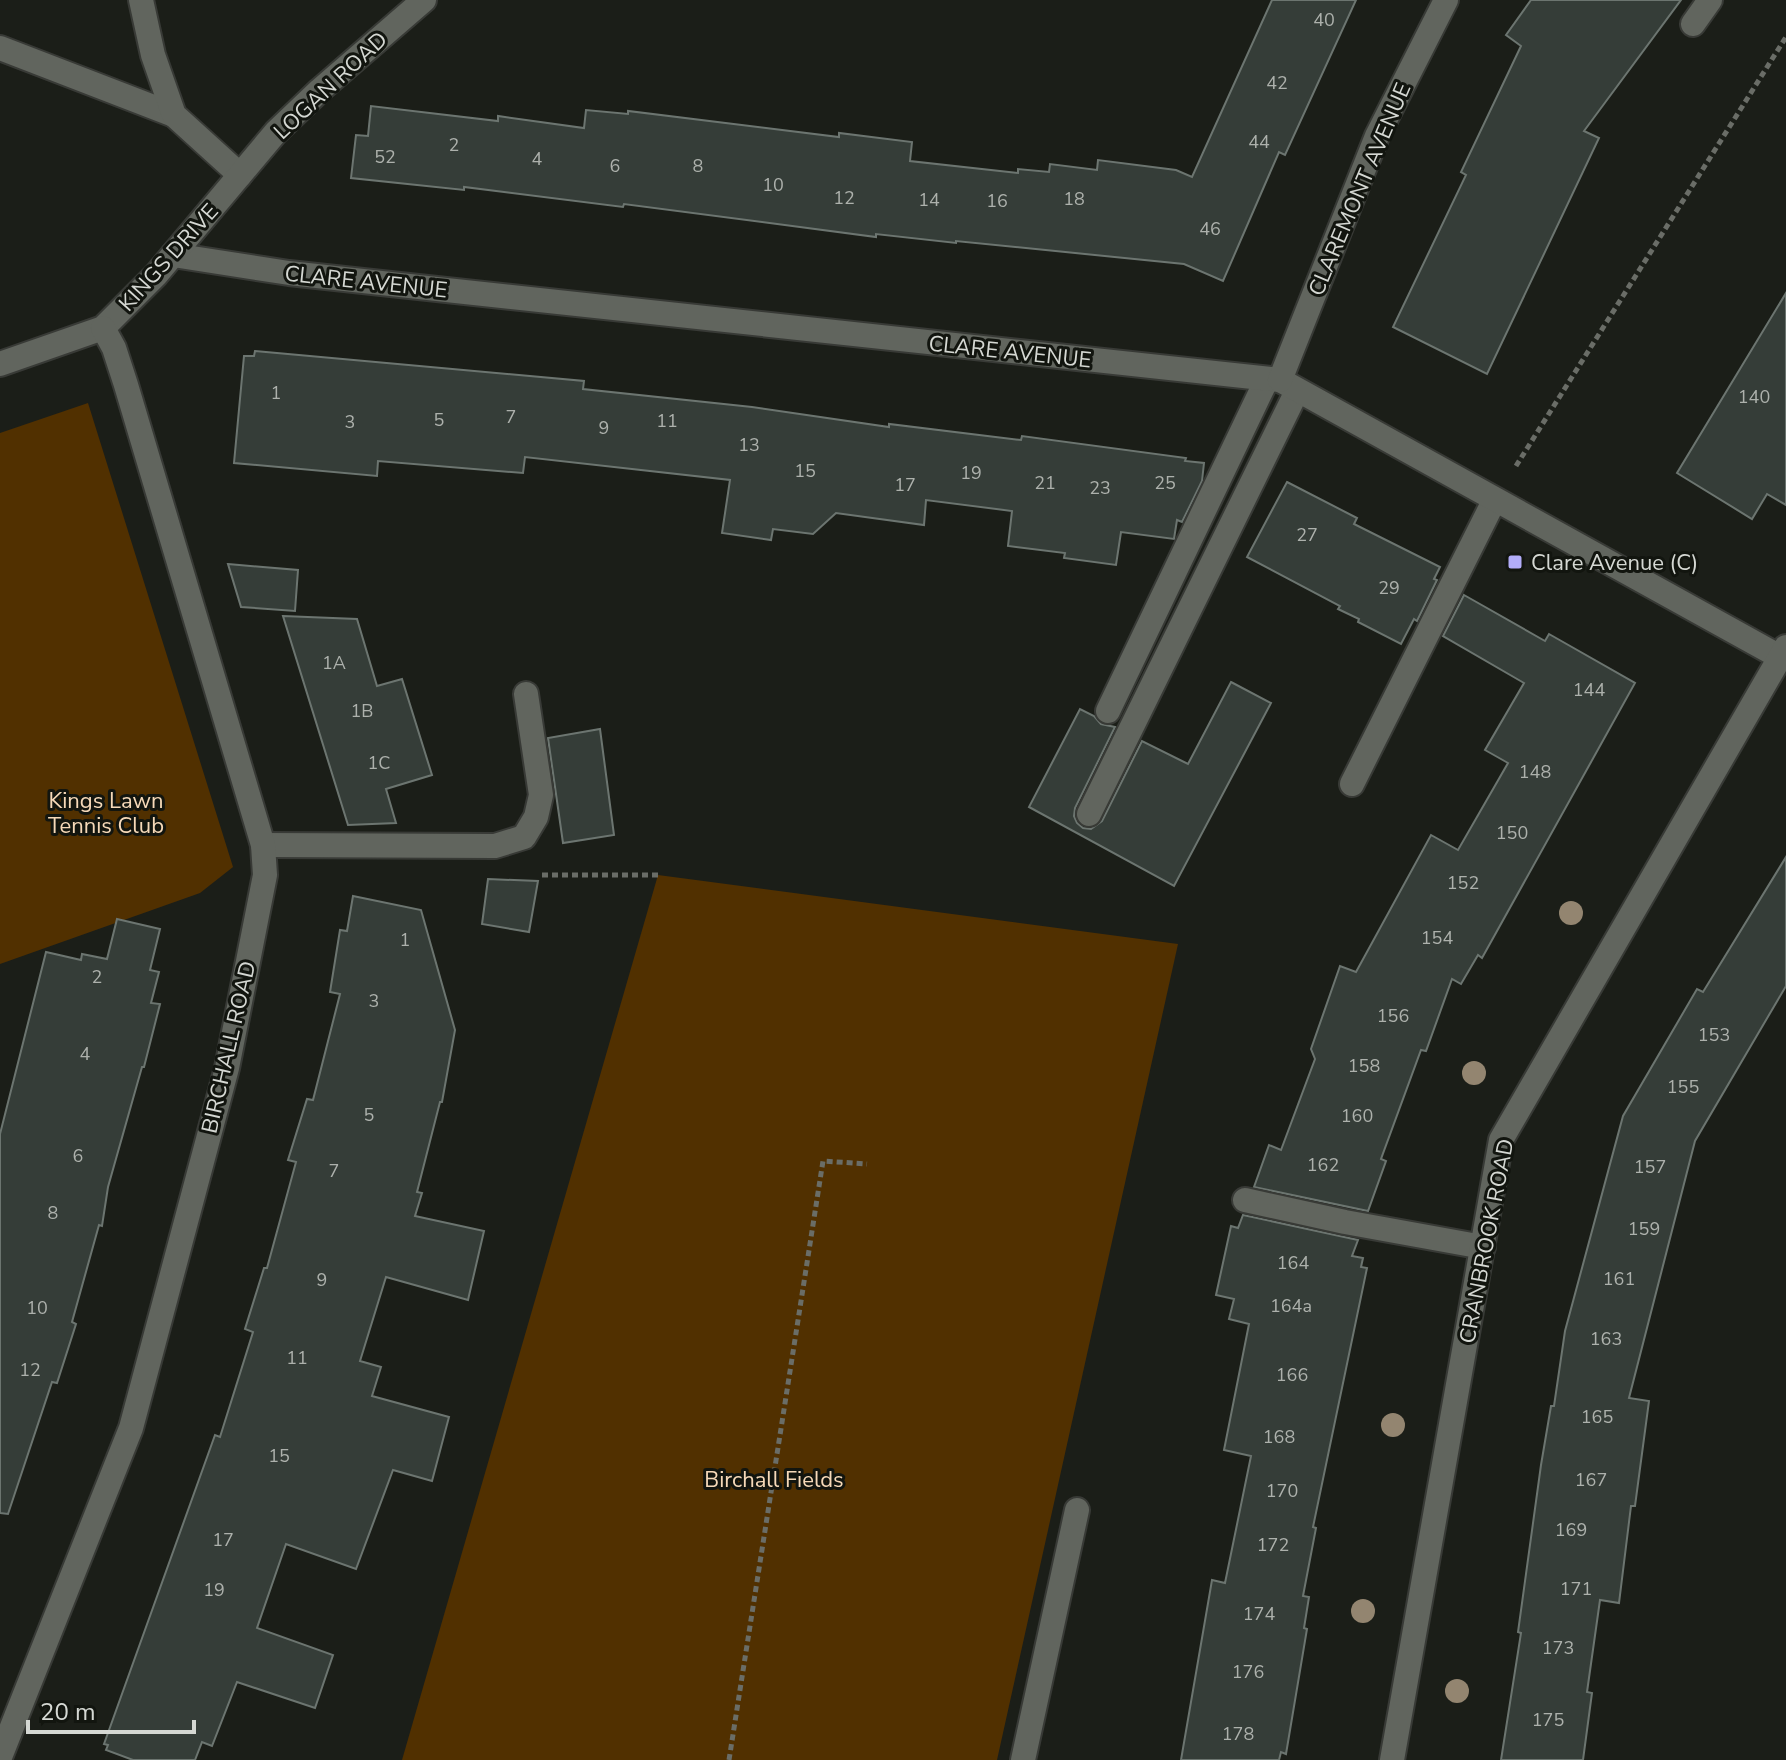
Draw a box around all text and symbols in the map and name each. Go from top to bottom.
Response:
house number: 40 [1313,8,1335,32]
street label: LOGAN ROAD [267,25,394,146]
house number: 42 [1266,71,1288,95]
street label: CLAREMONT AVENUE [1301,78,1418,301]
house number: 44 [1248,130,1270,154]
house number: 2 [449,133,459,157]
house number: 52 [374,145,396,169]
house number: 4 [532,147,543,171]
house number: 6 [610,154,620,178]
house number: 8 [693,154,703,178]
house number: 10 [762,173,784,197]
house number: 12 [833,186,855,210]
house number: 18 [1063,187,1085,211]
house number: 14 [918,188,940,212]
house number: 16 [986,189,1008,213]
street label: KINGS DRIVE [112,197,225,318]
house number: 46 [1199,217,1221,241]
street label: CLARE AVENUE [283,259,449,305]
street label: CLARE AVENUE [927,329,1093,375]
house number: 1 [271,381,281,405]
house number: 140 [1738,385,1770,409]
house number: 7 [506,405,516,429]
house number: 5 [434,408,444,432]
house number: 11 [656,409,678,433]
house number: 3 [345,410,355,434]
house number: 9 [599,416,609,440]
house number: 13 [738,433,760,457]
house number: 15 [794,459,816,483]
house number: 19 [960,461,982,485]
house number: 21 [1034,471,1056,495]
house number: 25 [1154,471,1176,495]
house number: 17 [894,473,916,497]
house number: 23 [1089,476,1111,500]
house number: 27 [1296,523,1318,547]
place label: Clare Avenue (C) [1531,548,1698,578]
marker: Clare Avenue (C) [1506,553,1524,571]
house number: 29 [1378,576,1400,600]
house number: 1A [322,651,346,675]
house number: 144 [1573,678,1605,702]
house number: 1B [351,699,373,723]
house number: 1C [368,751,390,775]
house number: 148 [1519,760,1551,784]
park label: Kings Lawn Tennis Club [48,786,164,841]
house number: 150 [1496,821,1528,845]
house number: 152 [1447,871,1479,895]
house number: 154 [1421,926,1453,950]
house number: 1 [400,928,410,952]
street label: BIRCHALL ROAD [195,958,263,1136]
house number: 2 [92,965,102,989]
house number: 3 [369,989,379,1013]
house number: 156 [1377,1004,1409,1028]
house number: 153 [1698,1023,1730,1047]
house number: 4 [80,1042,91,1066]
house number: 158 [1348,1054,1380,1078]
house number: 155 [1667,1075,1699,1099]
house number: 5 [364,1103,374,1127]
house number: 160 [1341,1104,1373,1128]
street label: CRANBROOK ROAD [1452,1136,1522,1346]
house number: 6 [73,1144,83,1168]
house number: 162 [1307,1153,1339,1177]
house number: 157 [1634,1155,1666,1179]
house number: 7 [329,1159,339,1183]
house number: 8 [48,1201,58,1225]
house number: 159 [1628,1217,1660,1241]
house number: 164 [1277,1251,1309,1275]
house number: 161 [1603,1267,1635,1291]
house number: 9 [317,1268,327,1292]
house number: 164a [1270,1294,1312,1318]
house number: 10 [26,1296,48,1320]
house number: 163 [1590,1327,1622,1351]
house number: 11 [286,1346,308,1370]
house number: 12 [19,1358,41,1382]
house number: 166 [1276,1363,1308,1387]
house number: 165 [1581,1405,1613,1429]
house number: 168 [1263,1425,1295,1449]
house number: 15 [268,1444,290,1468]
park label: Birchall Fields [704,1465,844,1495]
house number: 167 [1575,1468,1607,1492]
house number: 170 [1266,1479,1298,1503]
house number: 169 [1555,1518,1587,1542]
house number: 17 [212,1528,234,1552]
house number: 172 [1257,1533,1289,1557]
house number: 171 [1560,1577,1592,1601]
house number: 19 [203,1578,225,1602]
house number: 174 [1243,1602,1275,1626]
house number: 173 [1542,1636,1574,1660]
house number: 176 [1232,1660,1264,1684]
scale bar [28,1684,194,1734]
text: 20 m [40,1696,96,1728]
house number: 175 [1532,1708,1564,1732]
house number: 178 [1222,1722,1254,1746]

